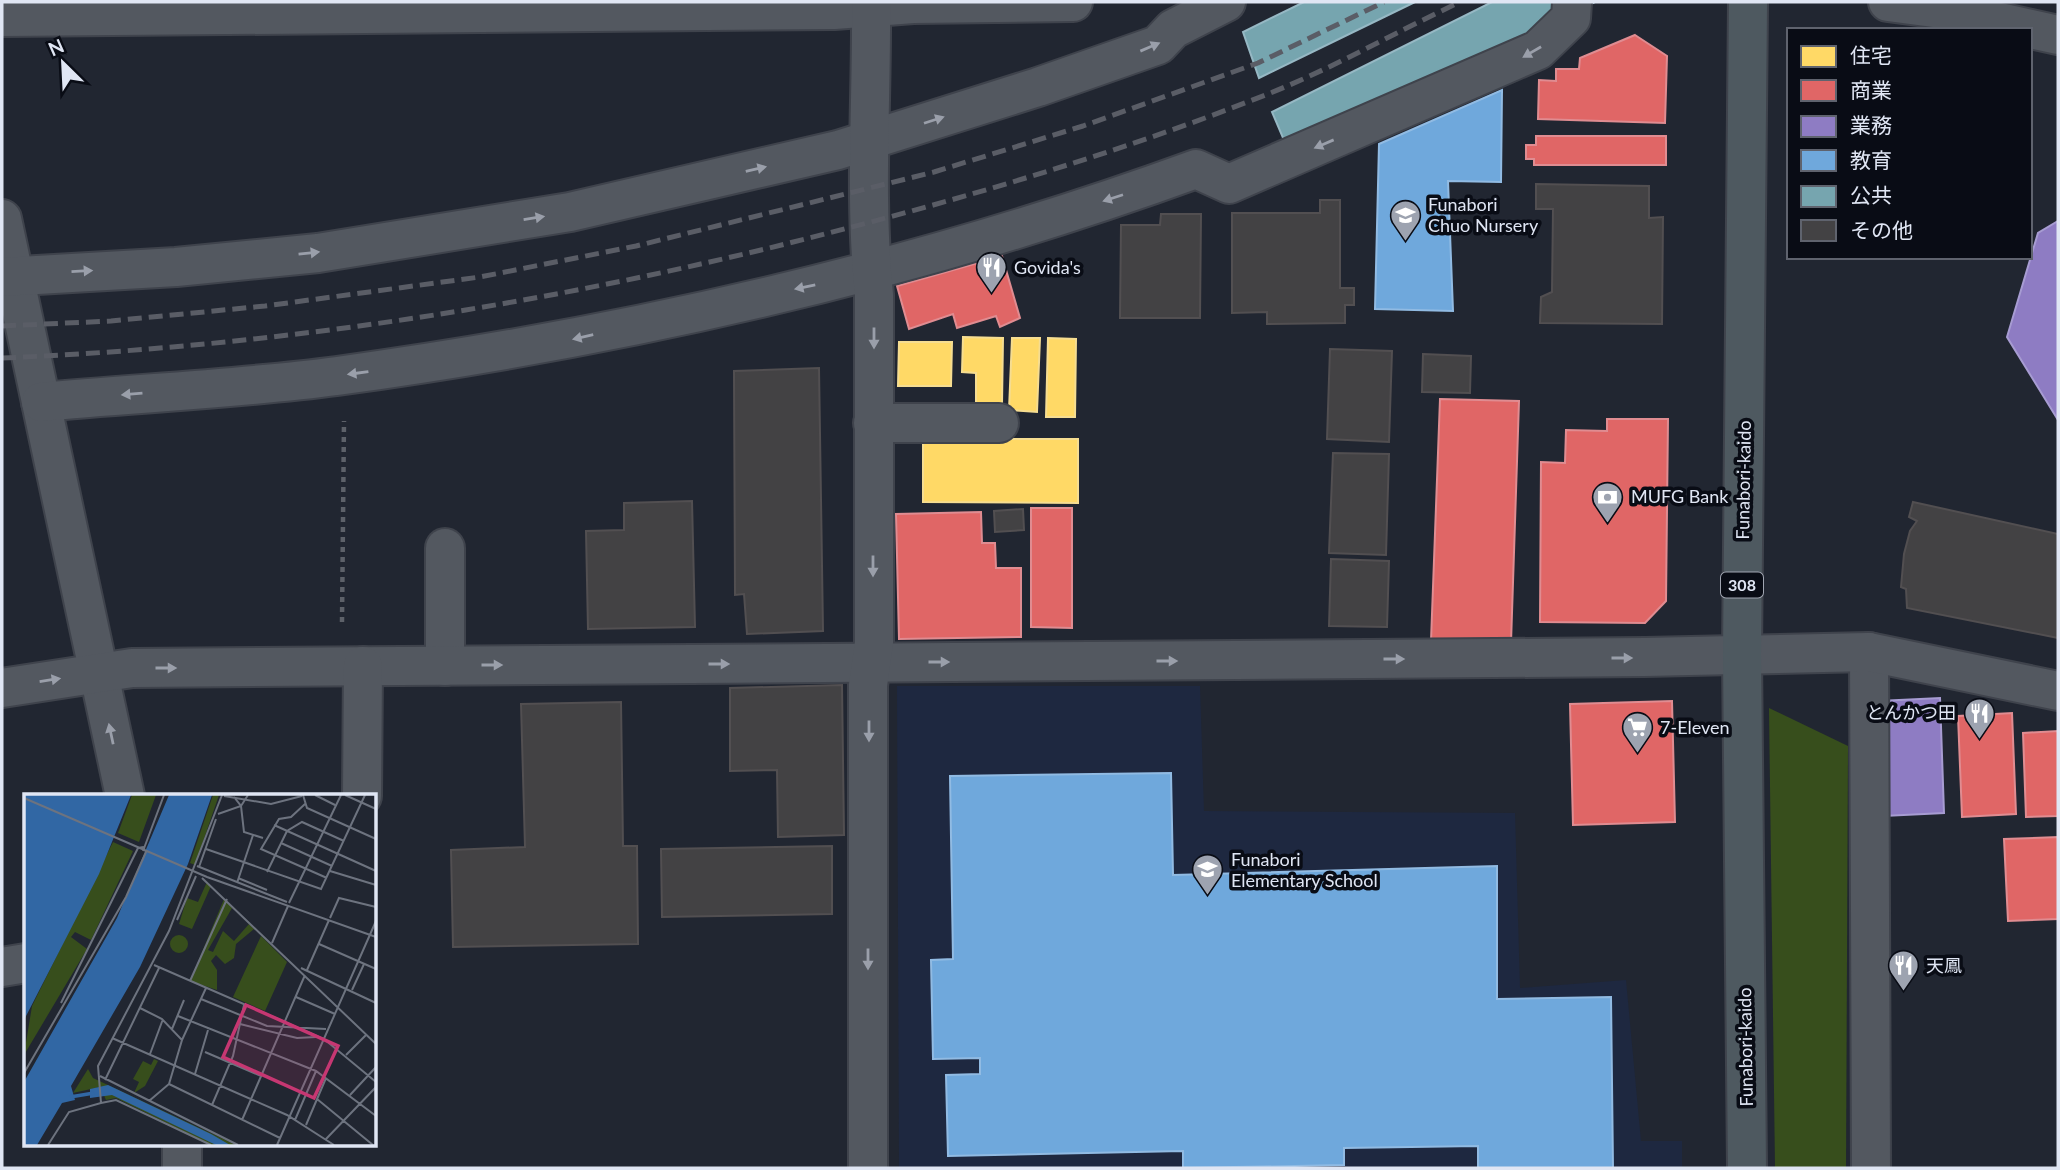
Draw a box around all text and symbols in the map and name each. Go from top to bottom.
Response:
north arrow [28,28,98,98]
legend [1787,28,2032,259]
text: N [45,34,67,60]
one-way arrow [1140,41,1160,53]
text: 住宅 [1850,42,1892,67]
one-way arrow [1522,46,1541,58]
text: 商業 [1850,77,1892,102]
text: 業務 [1850,112,1892,137]
one-way arrow [924,114,945,125]
one-way arrow [1314,138,1334,150]
text: 教育 [1850,147,1892,172]
one-way arrow [745,163,767,174]
text: 公共 [1850,182,1892,207]
one-way arrow [1102,193,1123,204]
place label: Funabori Chuo Nursery [1428,193,1539,236]
school or university icon: Funabori Chuo Nursery [1388,198,1422,242]
one-way arrow [523,212,545,223]
text: その他 [1850,217,1913,242]
one-way arrow [298,248,320,259]
restaurant icon: Govida's [974,251,1008,295]
place label: Govida's [1014,256,1081,278]
one-way arrow [71,266,93,277]
one-way arrow [794,281,816,292]
one-way arrow [868,328,879,350]
one-way arrow [572,331,594,342]
one-way arrow [347,367,369,378]
one-way arrow [121,389,143,400]
street label: Funabori-kaido [1731,420,1755,540]
bank icon: MUFG Bank [1591,480,1625,524]
place label: MUFG Bank [1631,485,1729,507]
one-way arrow [867,555,879,577]
road number: 308 [1721,572,1763,598]
one-way arrow [1611,652,1633,663]
one-way arrow [1384,653,1406,665]
one-way arrow [1156,655,1178,666]
one-way arrow [929,656,951,668]
one-way arrow [708,658,730,670]
one-way arrow [481,659,503,671]
one-way arrow [155,662,177,673]
one-way arrow [39,674,61,685]
restaurant icon: とんかつ田 [1962,696,1996,740]
place label: とんかつ田 [1866,701,1956,723]
supermarket icon: 7-Eleven [1620,711,1654,755]
place label: 7-Eleven [1660,716,1730,738]
one-way arrow [863,721,875,743]
one-way arrow [106,723,117,745]
inset map [24,794,376,1146]
place label: Funabori Elementary School [1231,848,1378,891]
school or university icon: Funabori Elementary School [1191,853,1225,897]
one-way arrow [862,948,874,970]
restaurant icon: 天鳳 [1886,949,1920,993]
place label: 天鳳 [1926,954,1962,976]
street label: Funabori-kaido [1733,987,1757,1107]

